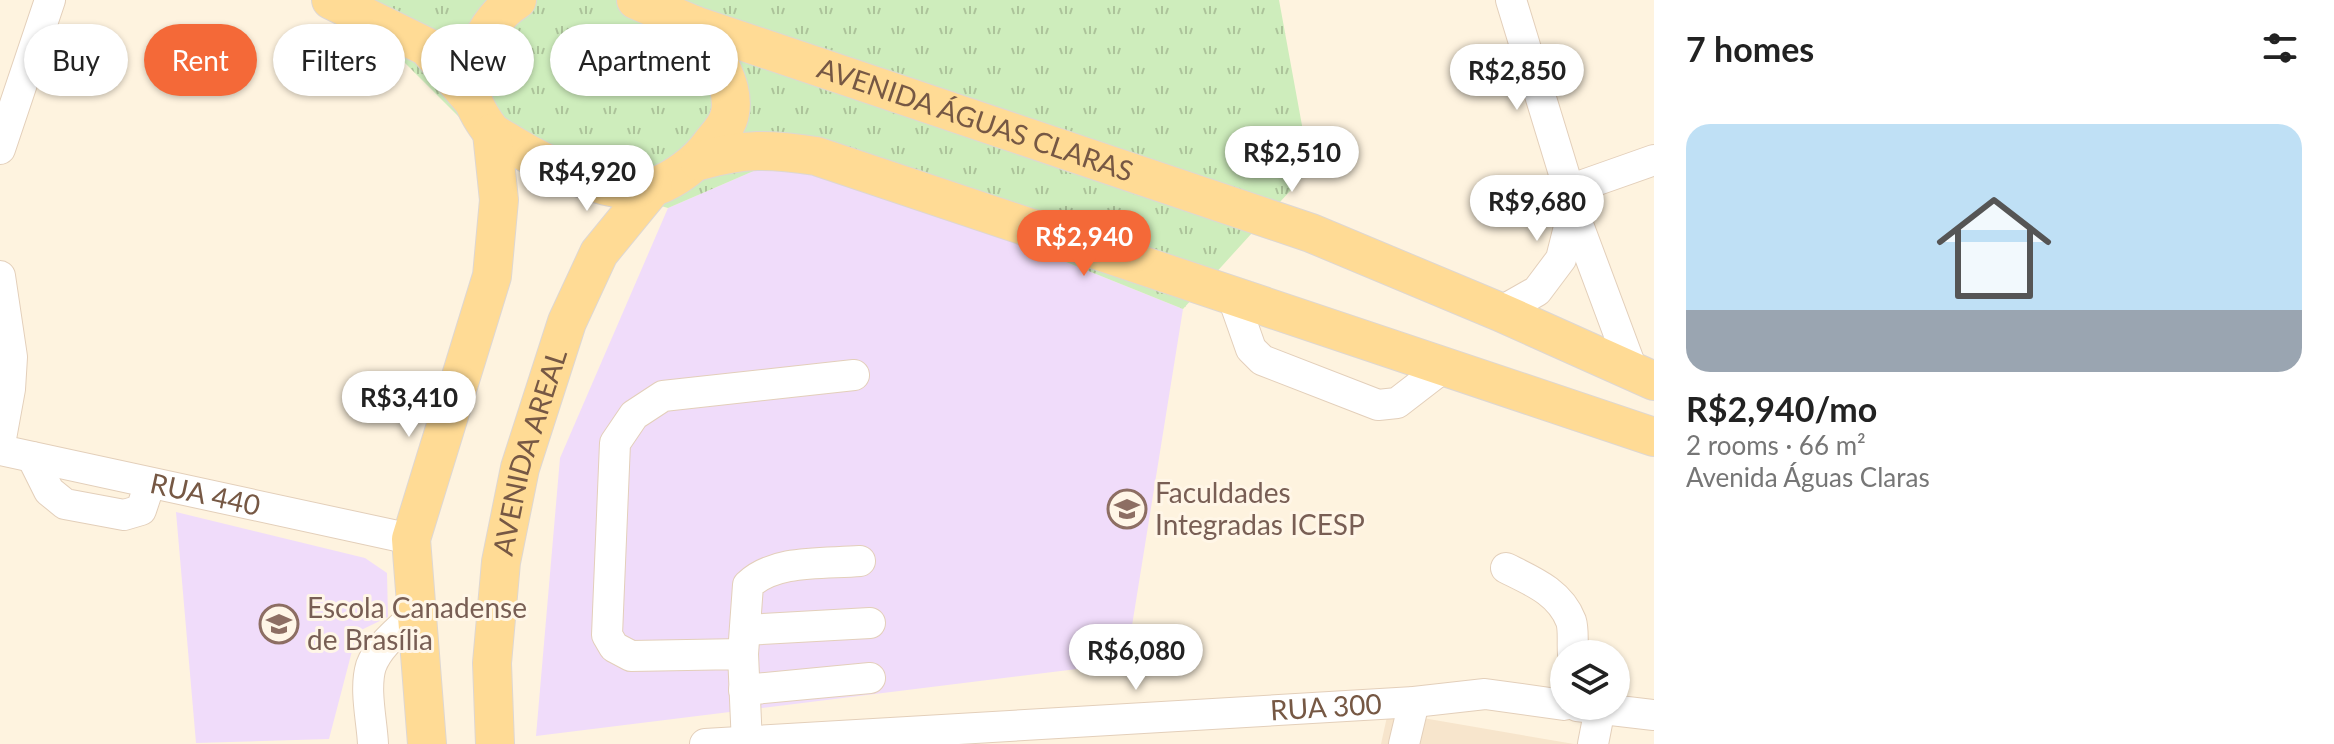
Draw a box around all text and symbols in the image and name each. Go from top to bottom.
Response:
chip: Buy [24,24,128,96]
chip: Rent [144,24,257,96]
chip: Filters [273,24,405,96]
chip: New [421,24,534,96]
chip: Apartment [550,24,738,96]
icon: filters [2258,26,2302,70]
text: 7 homes [1686,28,1814,69]
pin: R$2,850 [1443,44,1591,112]
street label: AVENIDA ÁGUAS CLARAS [813,50,1138,188]
text: R$2,850 [1468,54,1566,86]
pin: R$2,510 [1218,126,1366,194]
text: R$2,510 [1243,136,1341,168]
pin: R$4,920 [513,145,661,213]
text: R$4,920 [538,155,636,187]
pin: R$9,680 [1463,175,1611,243]
icon: home [1922,176,2066,320]
text: R$9,680 [1488,185,1586,217]
pin: R$2,940 [1010,210,1158,278]
text: R$2,940 [1035,220,1133,252]
street label: AVENIDA AREAL [485,344,573,558]
pin: R$3,410 [335,371,483,439]
text: R$3,410 [360,381,458,413]
text: R$2,940/mo [1686,388,1877,429]
text: 2 rooms · 66 m² [1686,429,1866,461]
text: Avenida Águas Claras [1686,461,1930,493]
street label: RUA 440 [147,465,264,522]
place label: Faculdades Integradas ICESP [1155,475,1365,541]
school or university icon: Faculdades Integradas ICESP [1106,488,1148,530]
place label: Escola Canadense de Brasília [307,590,527,656]
school or university icon: Escola Canadense de Brasília [258,603,300,645]
pin: R$6,080 [1062,624,1210,692]
text: R$6,080 [1087,634,1185,666]
map controls [1550,640,1630,720]
button: layers [1550,640,1630,720]
street label: RUA 300 [1269,686,1383,726]

